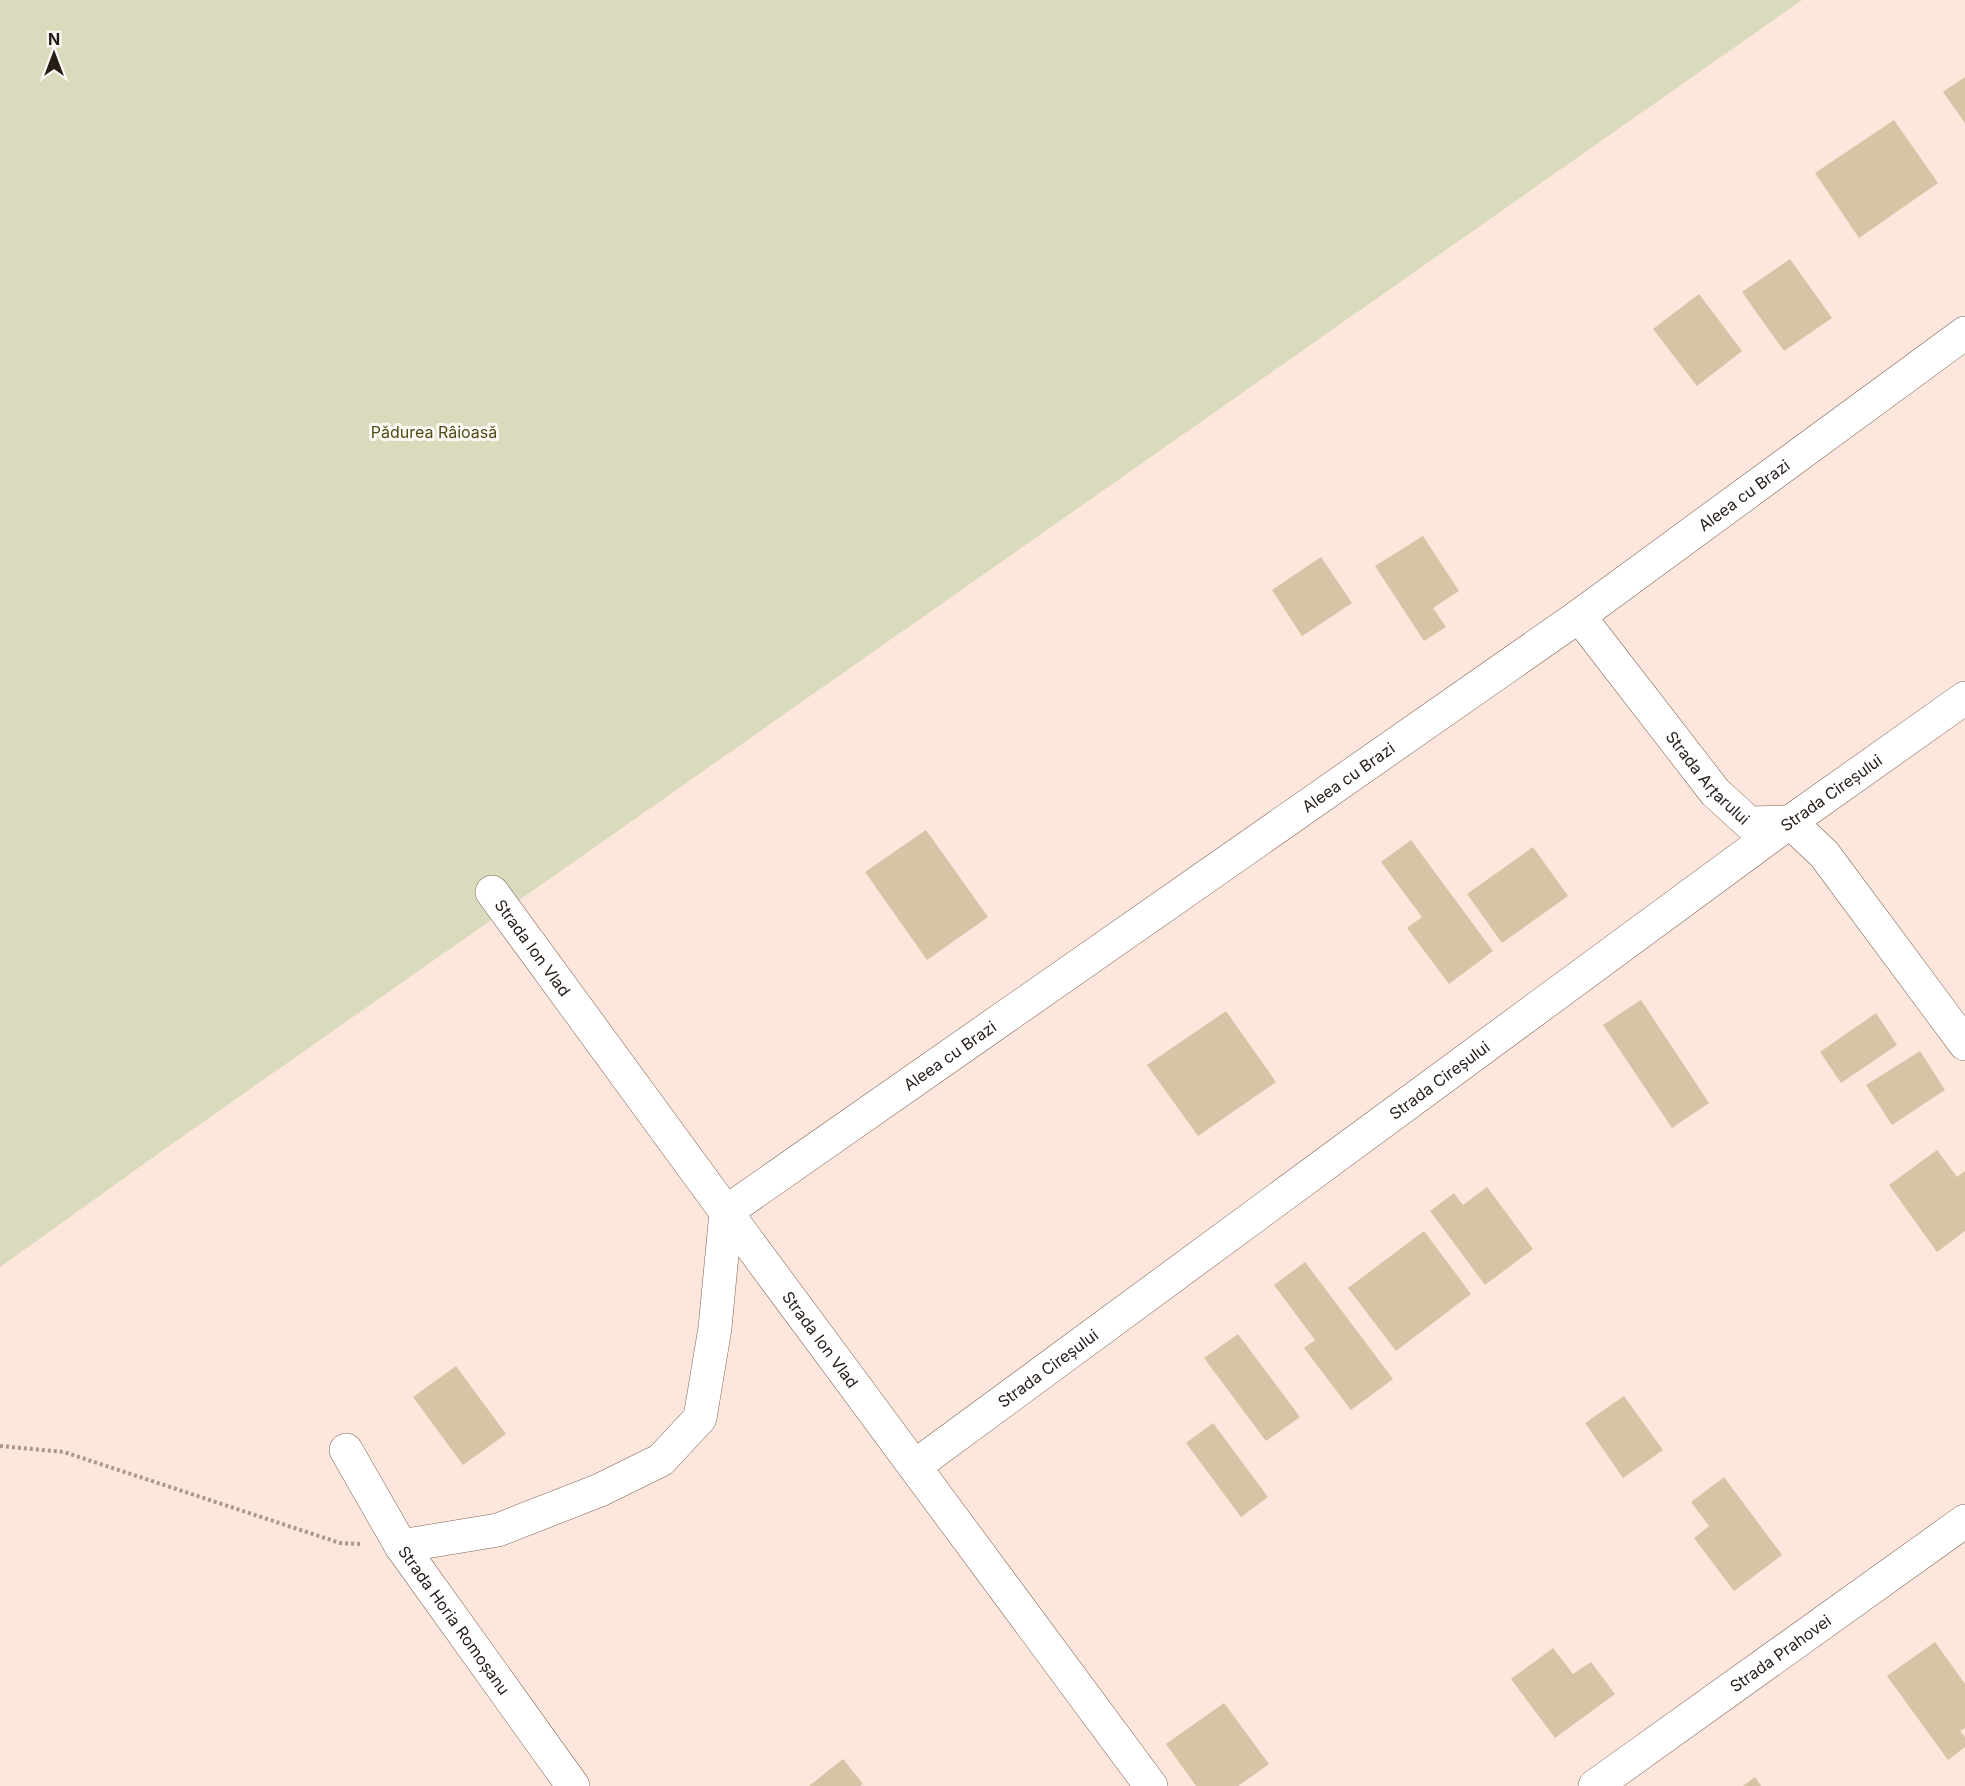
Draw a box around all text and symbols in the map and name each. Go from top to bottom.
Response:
north arrow [24,24,84,84]
text: N [48,29,60,49]
park label: Pădurea Râioasă [371,422,497,442]
street label: Aleea cu Brazi [1694,455,1794,535]
street label: Strada Arțarului [1662,727,1754,829]
street label: Aleea cu Brazi [1298,738,1398,817]
street label: Strada Cireșului [1777,750,1886,836]
street label: Strada Ion Vlad [491,895,575,1000]
street label: Aleea cu Brazi [900,1016,1000,1095]
street label: Strada Cireșului [1385,1037,1493,1124]
street label: Strada Ion Vlad [778,1287,863,1392]
street label: Strada Cireșului [994,1325,1102,1412]
street label: Strada Horia Romoșanu [394,1542,514,1699]
street label: Strada Prahovei [1726,1610,1835,1696]

